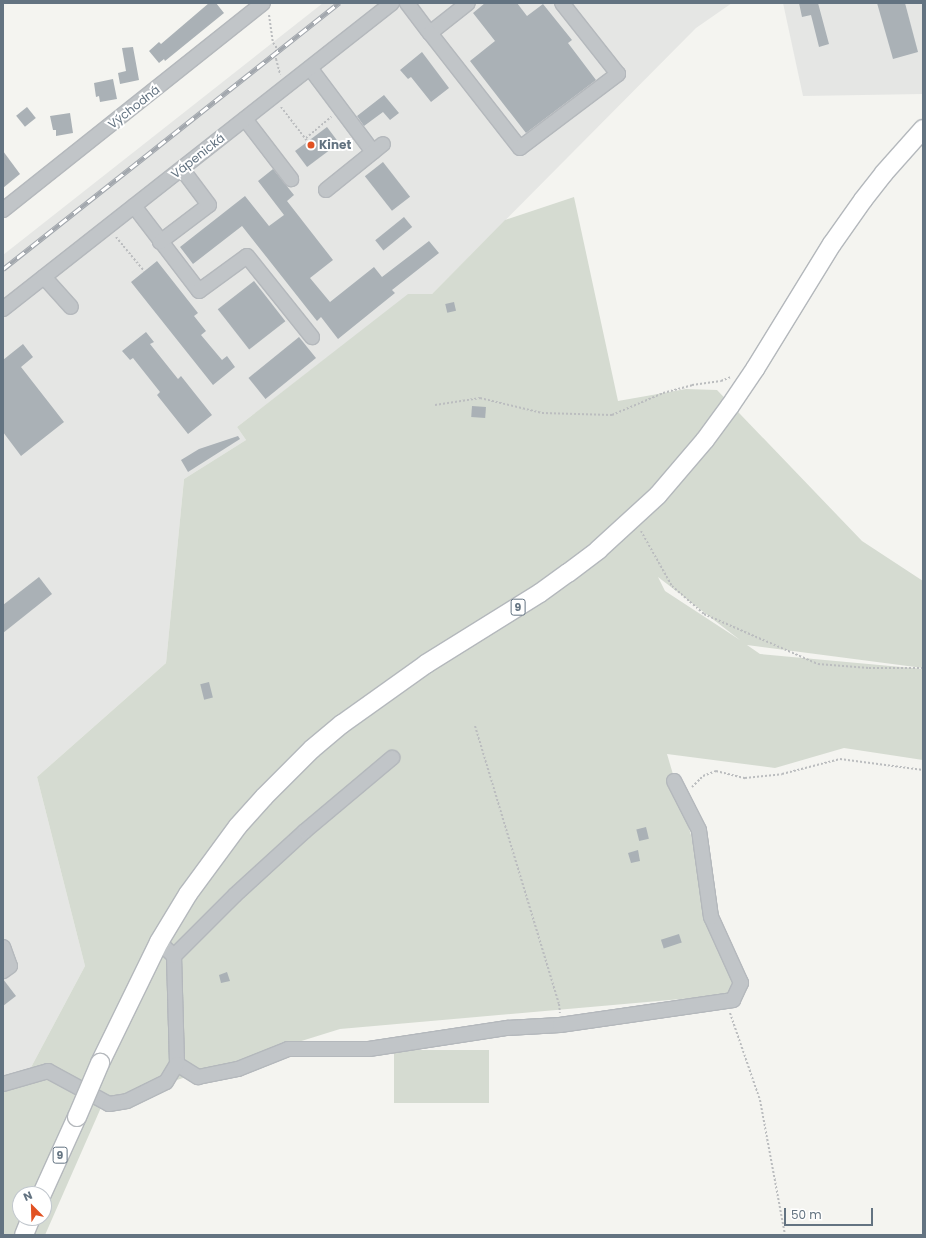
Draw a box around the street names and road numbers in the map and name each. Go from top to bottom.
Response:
street label: Východná [105,82,163,132]
street label: Vápenická [168,131,228,181]
road number: 9 [510,598,526,616]
road number: 9 [52,1146,68,1164]

